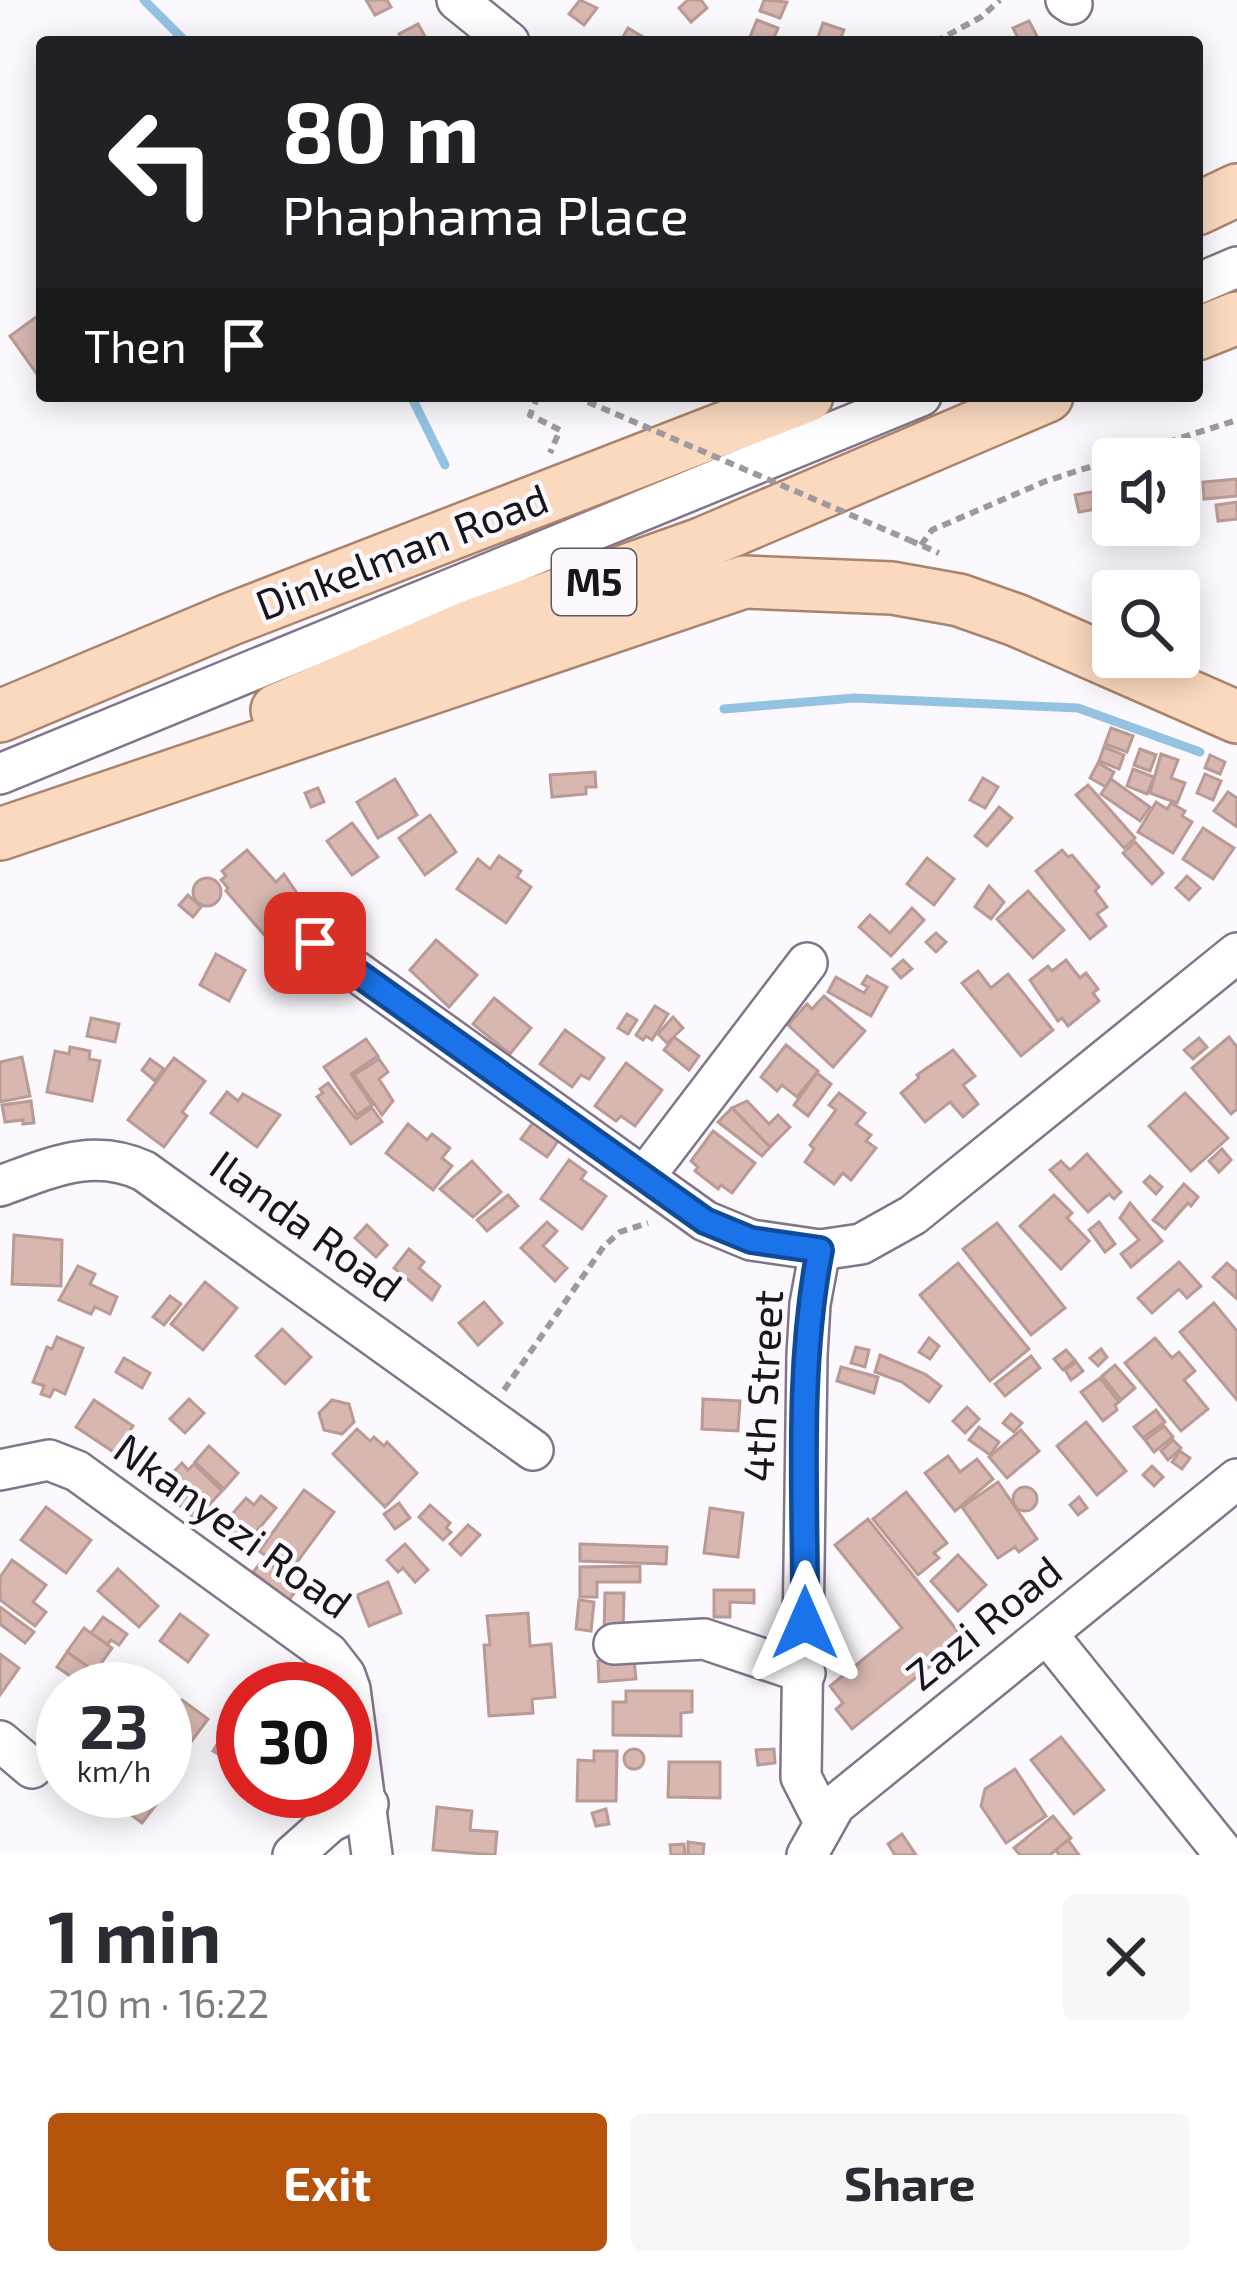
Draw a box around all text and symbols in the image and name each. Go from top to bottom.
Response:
text: 80 m [282,79,479,180]
icon: left [84,84,240,240]
text: Phaphama Place [282,181,689,246]
icon: arrive [211,312,277,378]
text: Then [84,318,187,372]
map controls [1092,438,1200,678]
button: sound [1092,438,1200,546]
street label: Dinkelman Road [248,471,554,629]
road number: M5 [552,549,636,615]
button: search [1092,570,1200,678]
pin [264,892,366,994]
icon: arrive [282,910,348,976]
street label: Ilanda Road [202,1138,413,1310]
street label: 4th Street [731,1289,791,1483]
street label: Nkanyezi Road [106,1422,362,1627]
street label: Zazi Road [895,1544,1070,1699]
position arrow [742,1560,868,1686]
speed limit sign: 30 [216,1662,372,1818]
text: 23 [80,1689,148,1761]
text: km/h [77,1752,151,1788]
text: 1 min [48,1891,221,1977]
button: close [1063,1894,1189,2020]
text: 210 m · 16:22 [48,1979,269,2026]
button: Exit [48,2113,607,2251]
button: Share [631,2113,1189,2251]

